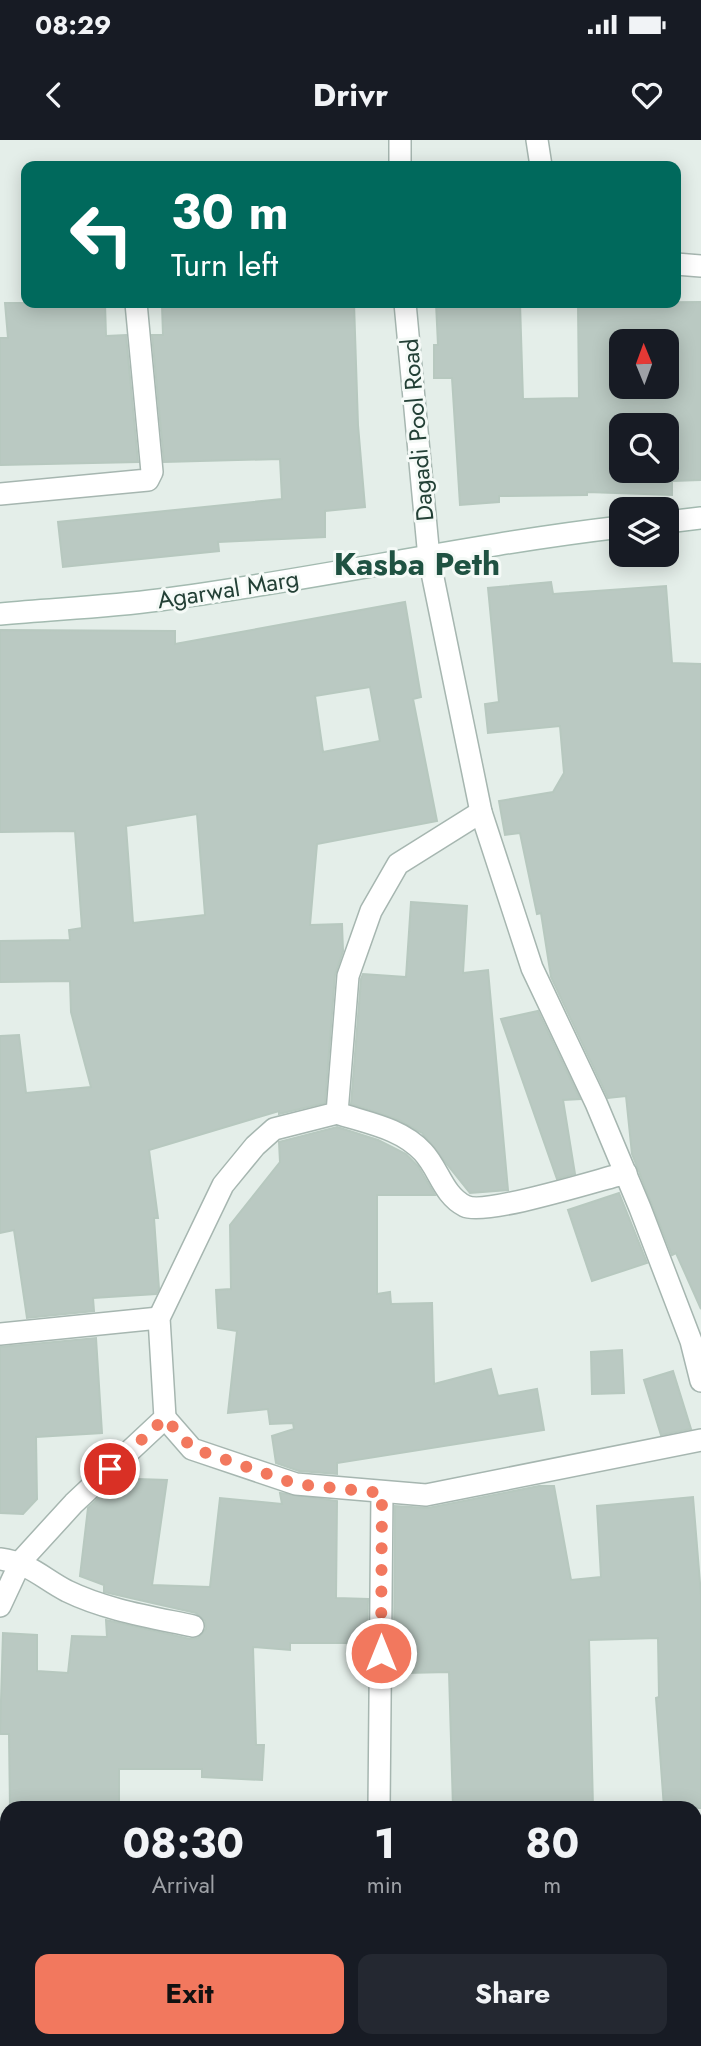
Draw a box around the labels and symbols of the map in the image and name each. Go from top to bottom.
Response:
north arrow [609,329,679,399]
street label: Dagadi Pool Road [392,337,442,523]
district label: Kasba Peth [334,541,500,587]
street label: Agarwal Marg [155,561,301,617]
pin [80,1439,140,1499]
position arrow [344,1616,418,1690]

